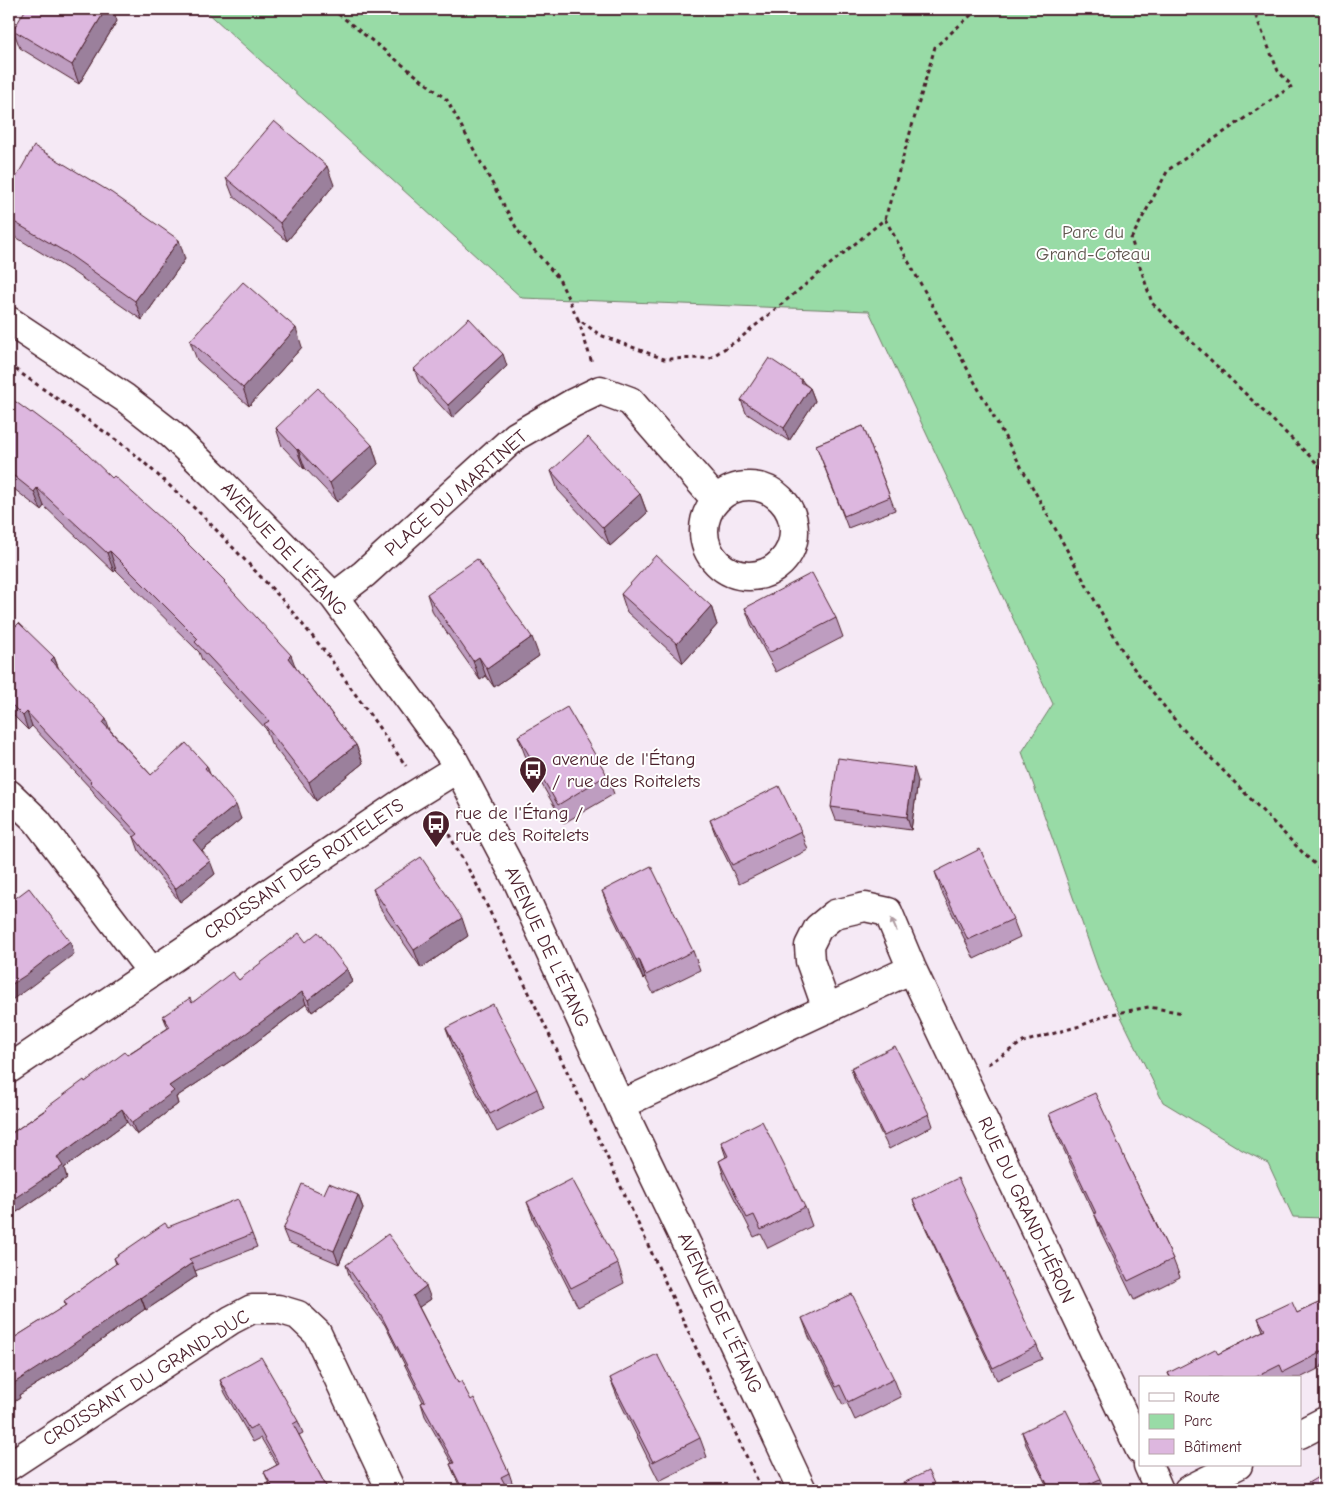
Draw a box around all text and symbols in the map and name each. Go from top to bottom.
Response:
park label: Parc du Grand-Coteau [1036,221,1150,265]
street label: PLACE DU MARTINET [380,425,532,561]
street label: AVENUE DE L'ÉTANG [216,477,352,621]
place label: avenue de l'Étang / rue des Roitelets [552,748,701,792]
bus stop icon: avenue de l'Étang / rue des Roitelets [518,755,548,794]
street label: CROISSANT DES ROITELETS [200,794,408,944]
place label: rue de l'Étang / rue des Roitelets [455,802,589,846]
bus stop icon: rue de l'Étang / rue des Roitelets [421,809,451,848]
street label: AVENUE DE L'ÉTANG [500,863,594,1031]
one-way arrow [889,917,897,932]
street label: RUE DU GRAND-HÉRON [973,1113,1079,1307]
street label: AVENUE DE L'ÉTANG [673,1229,767,1397]
street label: CROISSANT DU GRAND-DUC [39,1305,253,1451]
legend [1139,1376,1302,1466]
text: Route [1184,1388,1220,1406]
text: Parc [1184,1412,1212,1430]
text: Bâtiment [1184,1438,1242,1456]

